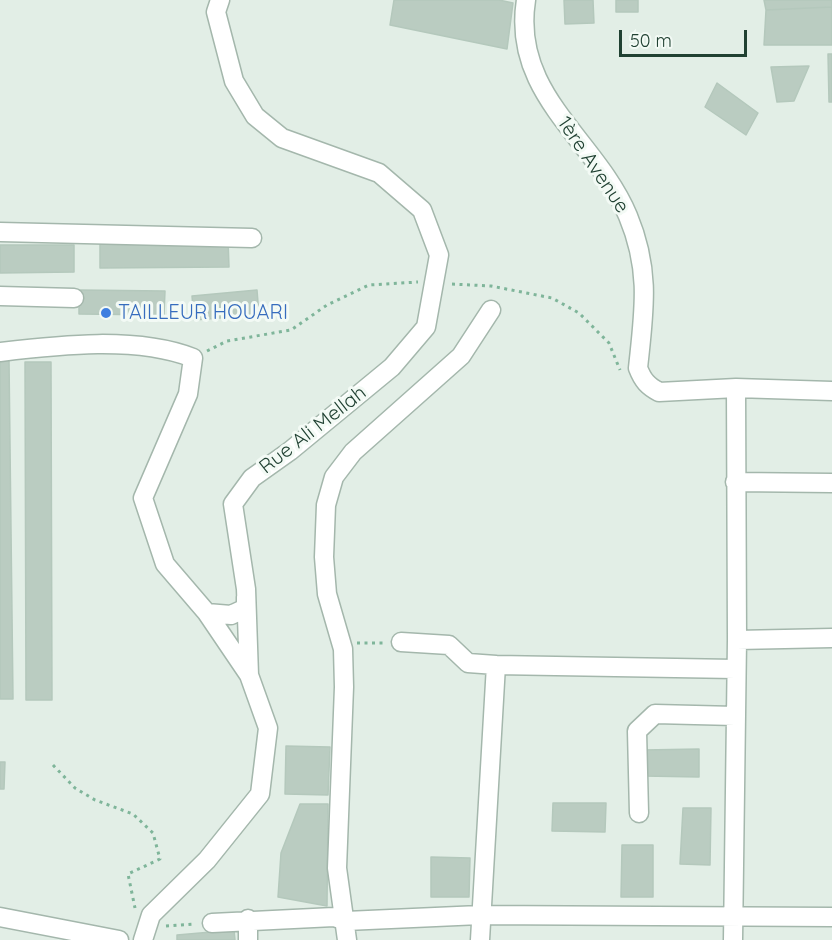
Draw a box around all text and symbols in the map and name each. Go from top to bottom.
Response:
scale bar [622,18,750,56]
text: 50 m [630,29,672,52]
street label: 1ère Avenue [552,112,634,218]
place label: TAILLEUR HOUARI [118,301,288,325]
marker: TAILLEUR HOUARI [99,306,113,320]
street label: Rue Ali Mellah [255,381,371,479]

